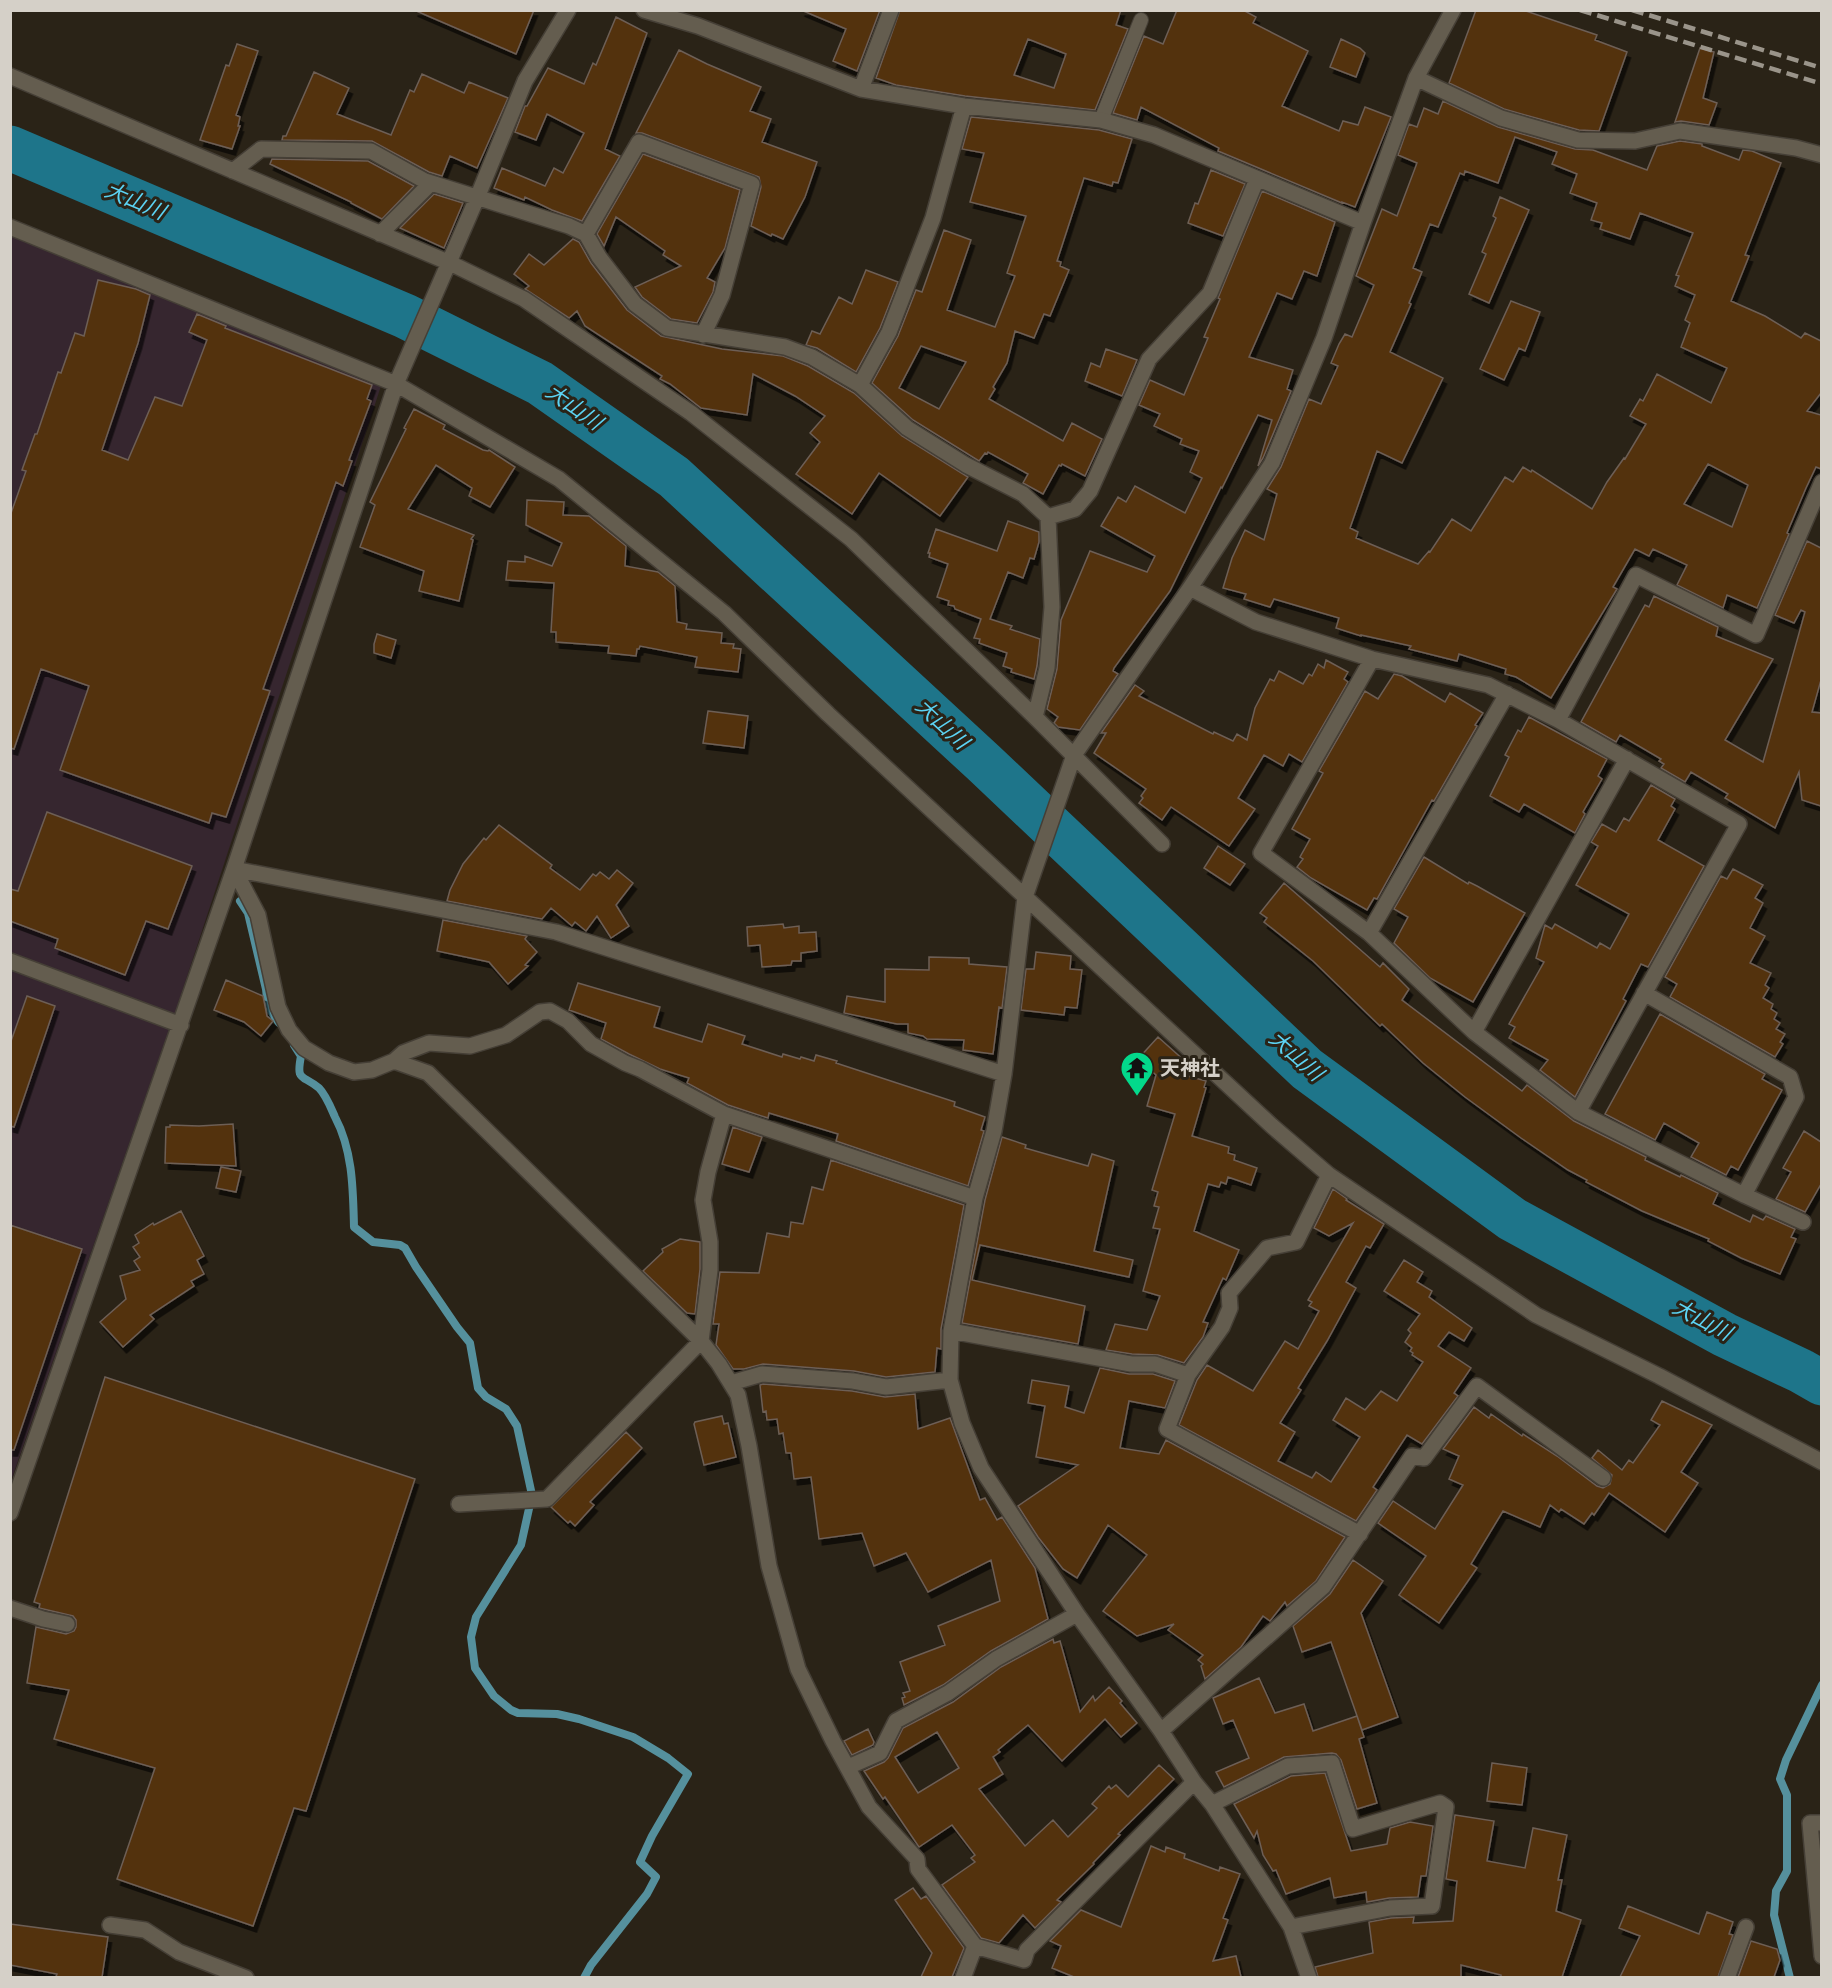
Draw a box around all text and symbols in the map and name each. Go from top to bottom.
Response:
water label: 大山川 [102,176,171,224]
water label: 大山川 [542,377,609,435]
water label: 大山川 [911,692,976,755]
water label: 大山川 [1265,1025,1330,1086]
temple icon: 天神社 [1119,1050,1155,1097]
place label: 天神社 [1160,1055,1220,1079]
water label: 大山川 [1669,1293,1738,1345]

